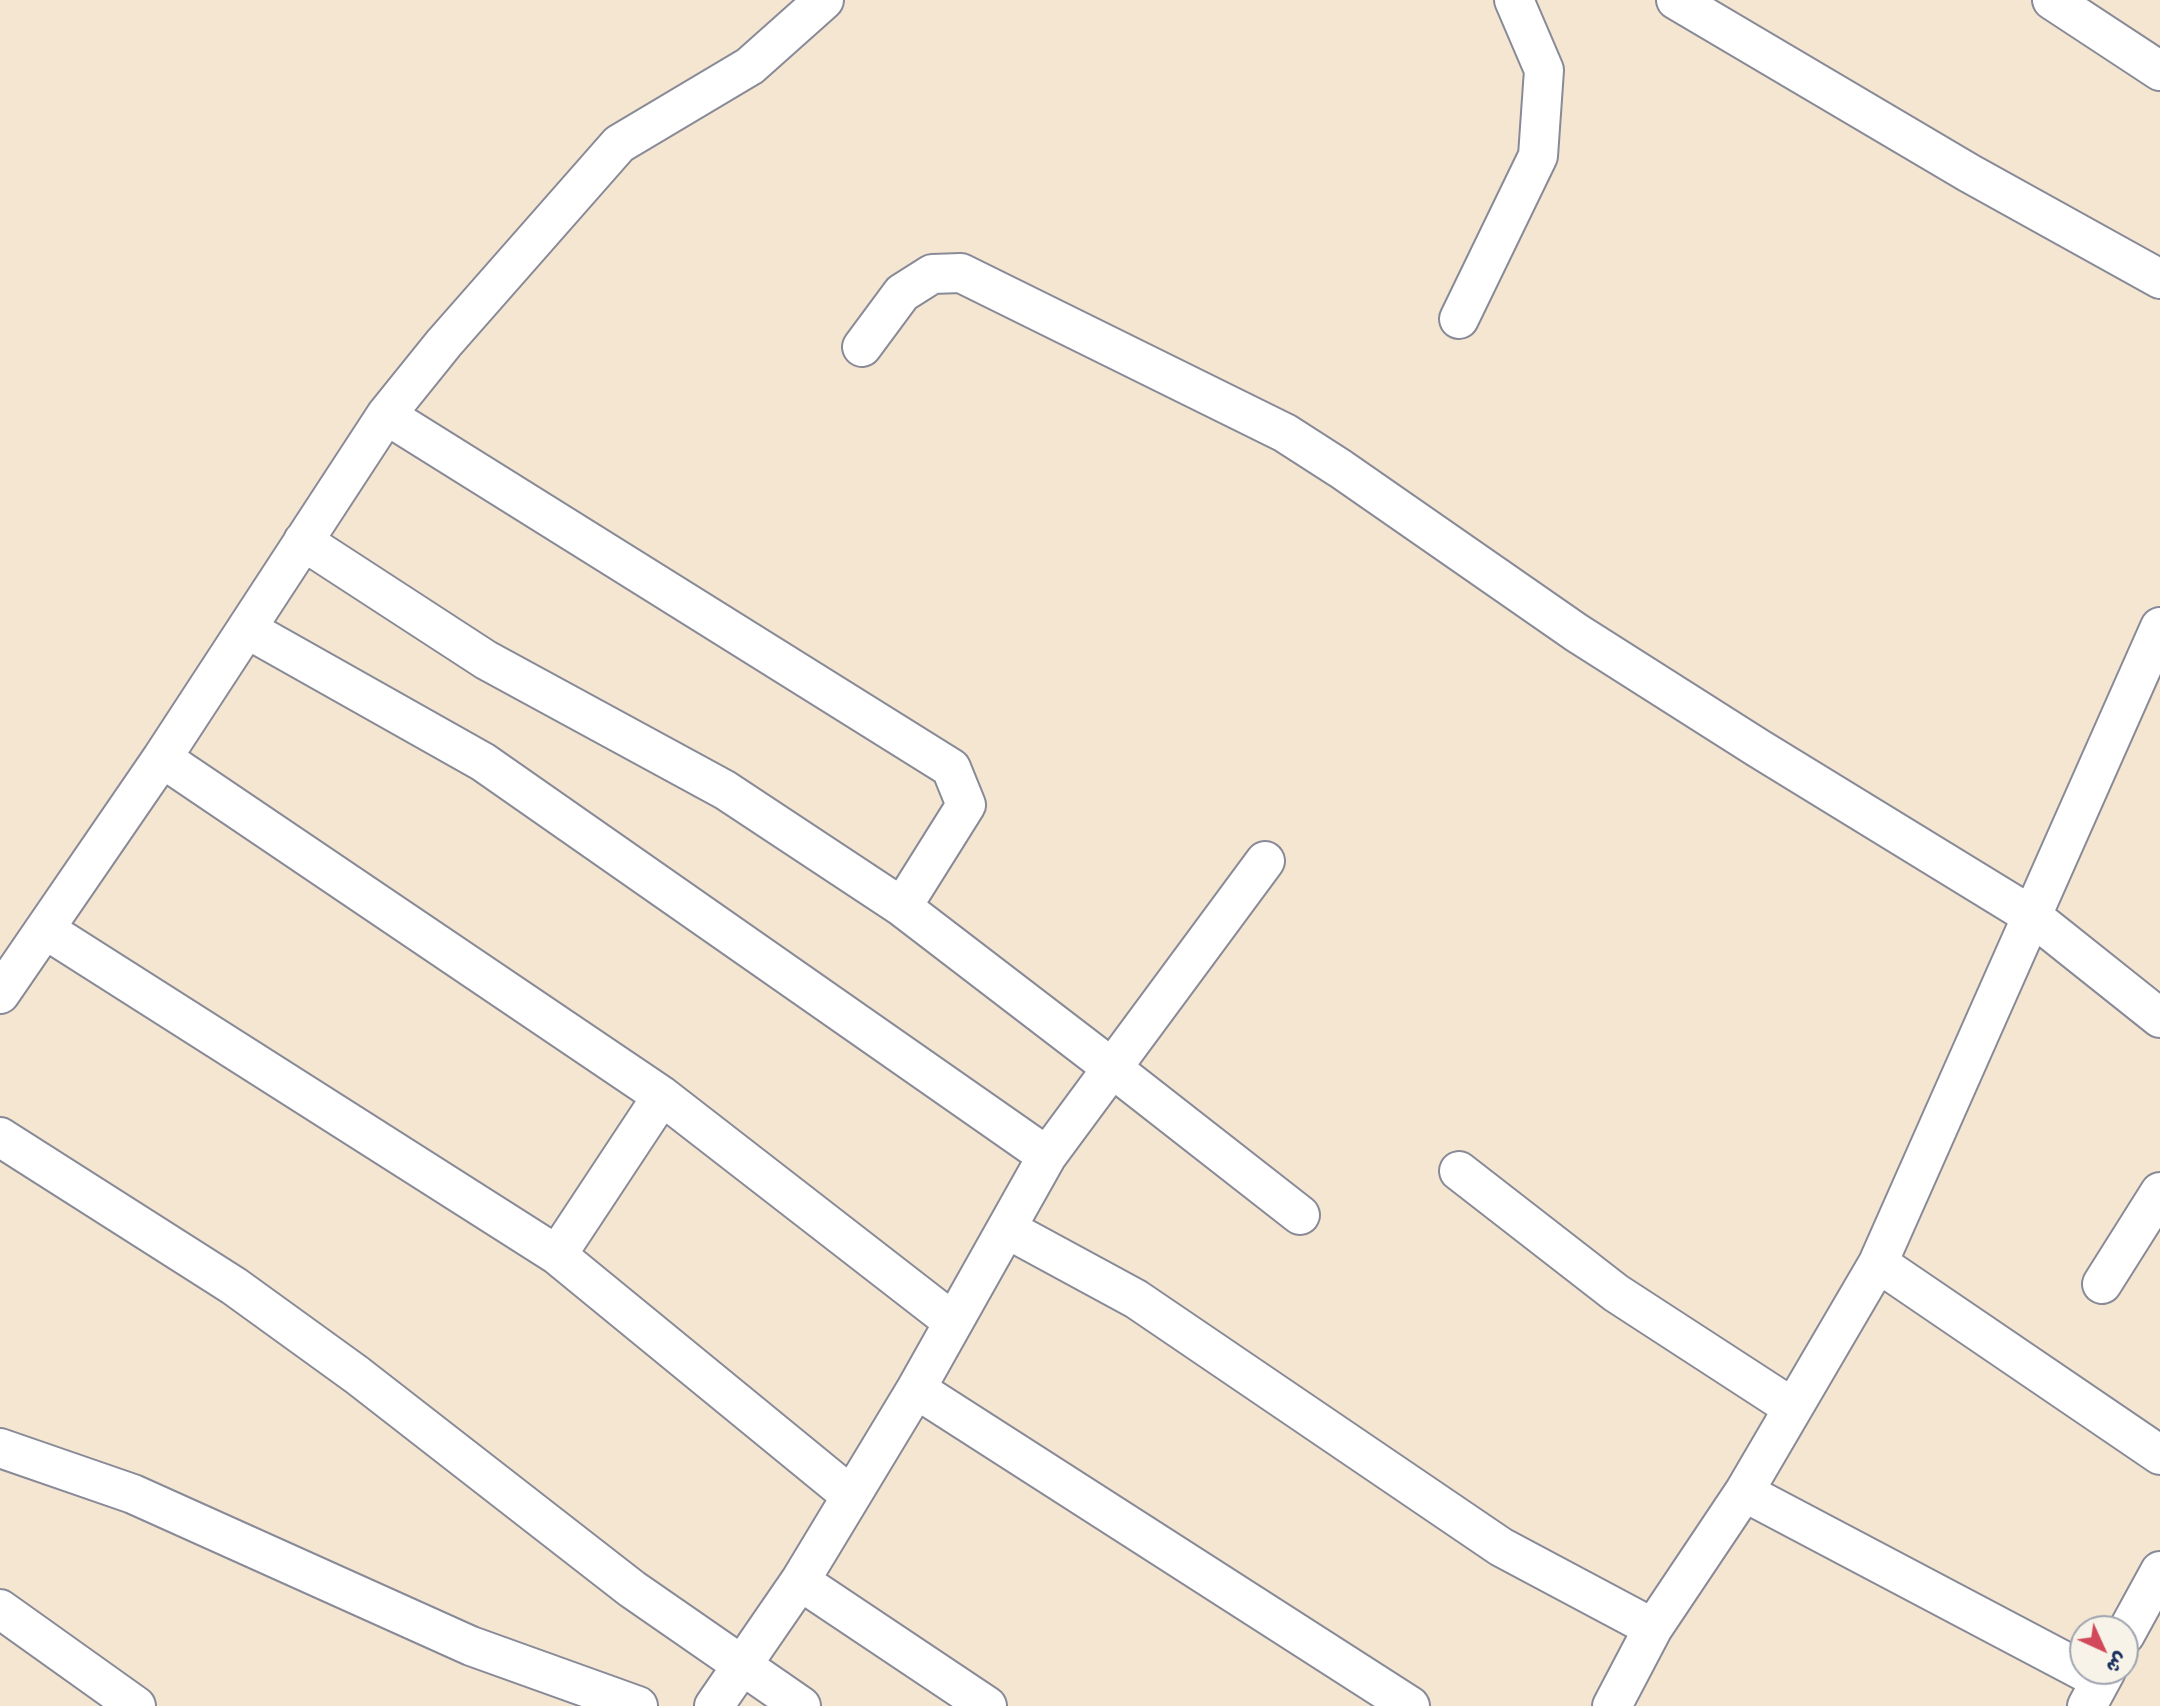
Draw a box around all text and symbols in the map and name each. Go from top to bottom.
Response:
north arrow [2069,1615,2139,1685]
text: ش [2101,1647,2134,1680]

